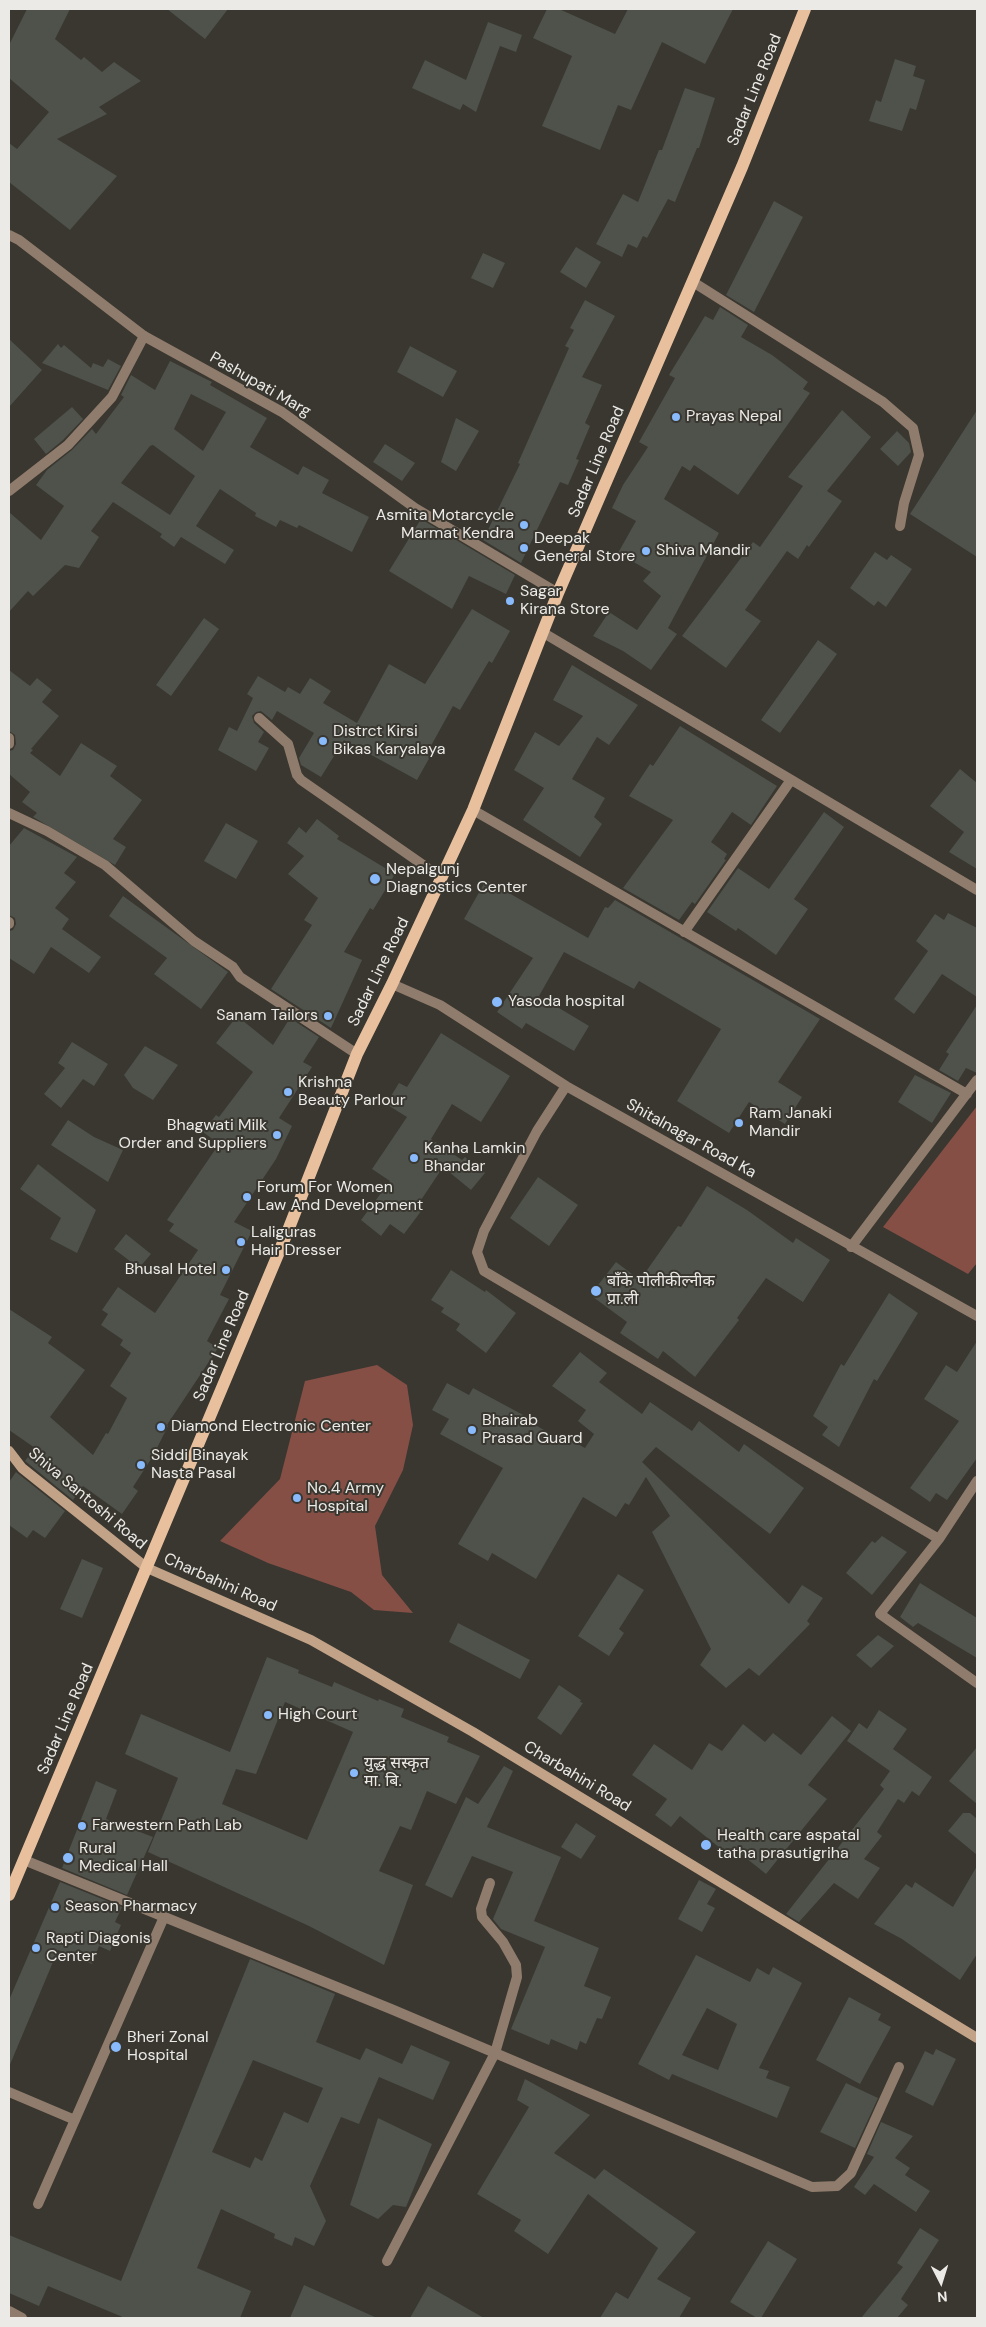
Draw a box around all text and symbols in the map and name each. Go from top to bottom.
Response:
street label: Sadar Line Road [724,31,786,149]
street label: Pashupati Marg [206,348,314,422]
street label: Sadar Line Road [565,404,629,520]
place label: Prayas Nepal [686,407,781,427]
marker: Prayas Nepal [670,411,682,423]
place label: Asmita Motarcycle Marmat Kendra [376,506,514,544]
marker: Asmita Motarcycle Marmat Kendra [518,519,530,531]
place label: Deepak General Store [534,529,635,567]
place label: Shiva Mandir [656,541,750,561]
marker: Deepak General Store [518,542,530,554]
marker: Shiva Mandir [640,545,652,557]
place label: Sagar Kirana Store [520,582,609,620]
marker: Sagar Kirana Store [504,595,516,607]
place label: Distrct Kirsi Bikas Karyalaya [333,722,445,760]
marker: Distrct Kirsi Bikas Karyalaya [317,735,329,747]
place label: Nepalgunj Diagnostics Center [386,860,527,898]
marker: Nepalgunj Diagnostics Center [368,872,382,886]
street label: Sadar Line Road [344,914,414,1030]
place label: Yasoda hospital [508,992,624,1012]
marker: Yasoda hospital [490,995,504,1009]
place label: Sanam Tailors [216,1006,318,1026]
marker: Sanam Tailors [322,1010,334,1022]
place label: Krishna Beauty Parlour [298,1073,406,1111]
marker: Krishna Beauty Parlour [282,1086,294,1098]
street label: Shitalnagar Road Ka [623,1095,759,1183]
place label: Ram Janaki Mandir [749,1104,832,1142]
place label: Bhagwati Milk Order and Suppliers [119,1116,267,1154]
marker: Ram Janaki Mandir [733,1117,745,1129]
marker: Bhagwati Milk Order and Suppliers [271,1129,283,1141]
place label: Kanha Lamkin Bhandar [424,1139,526,1177]
marker: Kanha Lamkin Bhandar [408,1152,420,1164]
place label: Forum For Women Law And Development [257,1178,423,1216]
marker: Forum For Women Law And Development [241,1191,253,1203]
place label: Laliguras Hair Dresser [251,1223,341,1261]
marker: Laliguras Hair Dresser [235,1236,247,1248]
place label: Bhusal Hotel [125,1260,216,1280]
marker: Bhusal Hotel [220,1264,232,1276]
place label: बाँके पोलीकील्नीक प्रा.ली [607,1272,715,1310]
marker: बाँके पोलीकील्नीक प्रा.ली [589,1284,603,1298]
street label: Sadar Line Road [190,1288,254,1404]
place label: Bhairab Prasad Guard [482,1411,583,1449]
place label: Diamond Electronic Center [171,1417,371,1437]
marker: Diamond Electronic Center [155,1421,167,1433]
marker: Bhairab Prasad Guard [466,1424,478,1436]
street label: Shiva Santoshi Road [24,1444,150,1554]
place label: Siddi Binayak Nasta Pasal [151,1446,249,1484]
marker: Siddi Binayak Nasta Pasal [135,1459,147,1471]
place label: No.4 Army Hospital [307,1479,384,1517]
marker: No.4 Army Hospital [291,1492,303,1504]
street label: Charbahini Road [161,1550,279,1616]
street label: Sadar Line Road [34,1661,98,1777]
place label: High Court [278,1705,357,1725]
marker: High Court [262,1709,274,1721]
street label: Charbahini Road [520,1737,634,1817]
place label: युद्ध सस्कृत मा. बि. [364,1754,429,1792]
marker: युद्ध सस्कृत मा. बि. [348,1767,360,1779]
place label: Farwestern Path Lab [92,1816,242,1836]
marker: Farwestern Path Lab [76,1820,88,1832]
place label: Health care aspatal tatha prasutigriha [717,1826,860,1864]
marker: Health care aspatal tatha prasutigriha [699,1838,713,1852]
place label: Rural Medical Hall [79,1839,168,1877]
marker: Rural Medical Hall [61,1851,75,1865]
place label: Season Pharmacy [65,1897,197,1917]
marker: Season Pharmacy [49,1901,61,1913]
place label: Rapti Diagonis Center [46,1929,151,1967]
marker: Rapti Diagonis Center [30,1942,42,1954]
place label: Bheri Zonal Hospital [127,2028,209,2066]
marker: Bheri Zonal Hospital [109,2040,123,2054]
north arrow [916,2257,966,2307]
text: N [936,2288,948,2306]

